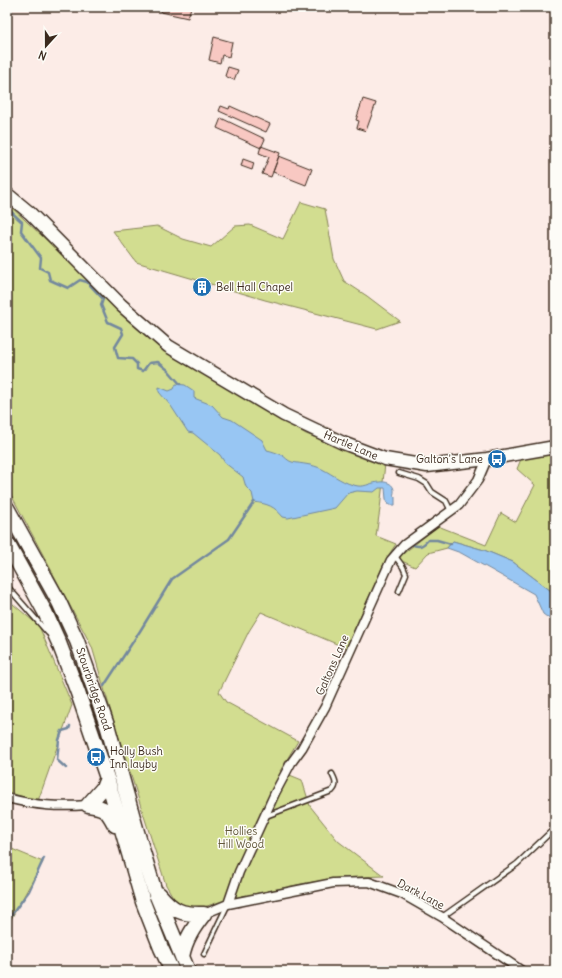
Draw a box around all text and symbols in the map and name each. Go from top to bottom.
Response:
north arrow [26,26,66,66]
text: N [36,47,48,63]
building icon: Bell Hall Chapel [191,276,213,298]
place label: Bell Hall Chapel [216,280,293,294]
street label: Hartle Lane [322,427,380,463]
bus stop icon: Galton's Lane [486,448,508,470]
place label: Galton's Lane [416,452,483,466]
street label: Galtons Lane [312,632,352,698]
street label: Stourbridge Road [73,646,115,733]
place label: Holly Bush Inn layby [110,744,163,771]
bus stop icon: Holly Bush Inn layby [85,746,107,768]
park label: Hollies Hill Wood [218,824,265,851]
street label: Dark Lane [395,876,447,912]

